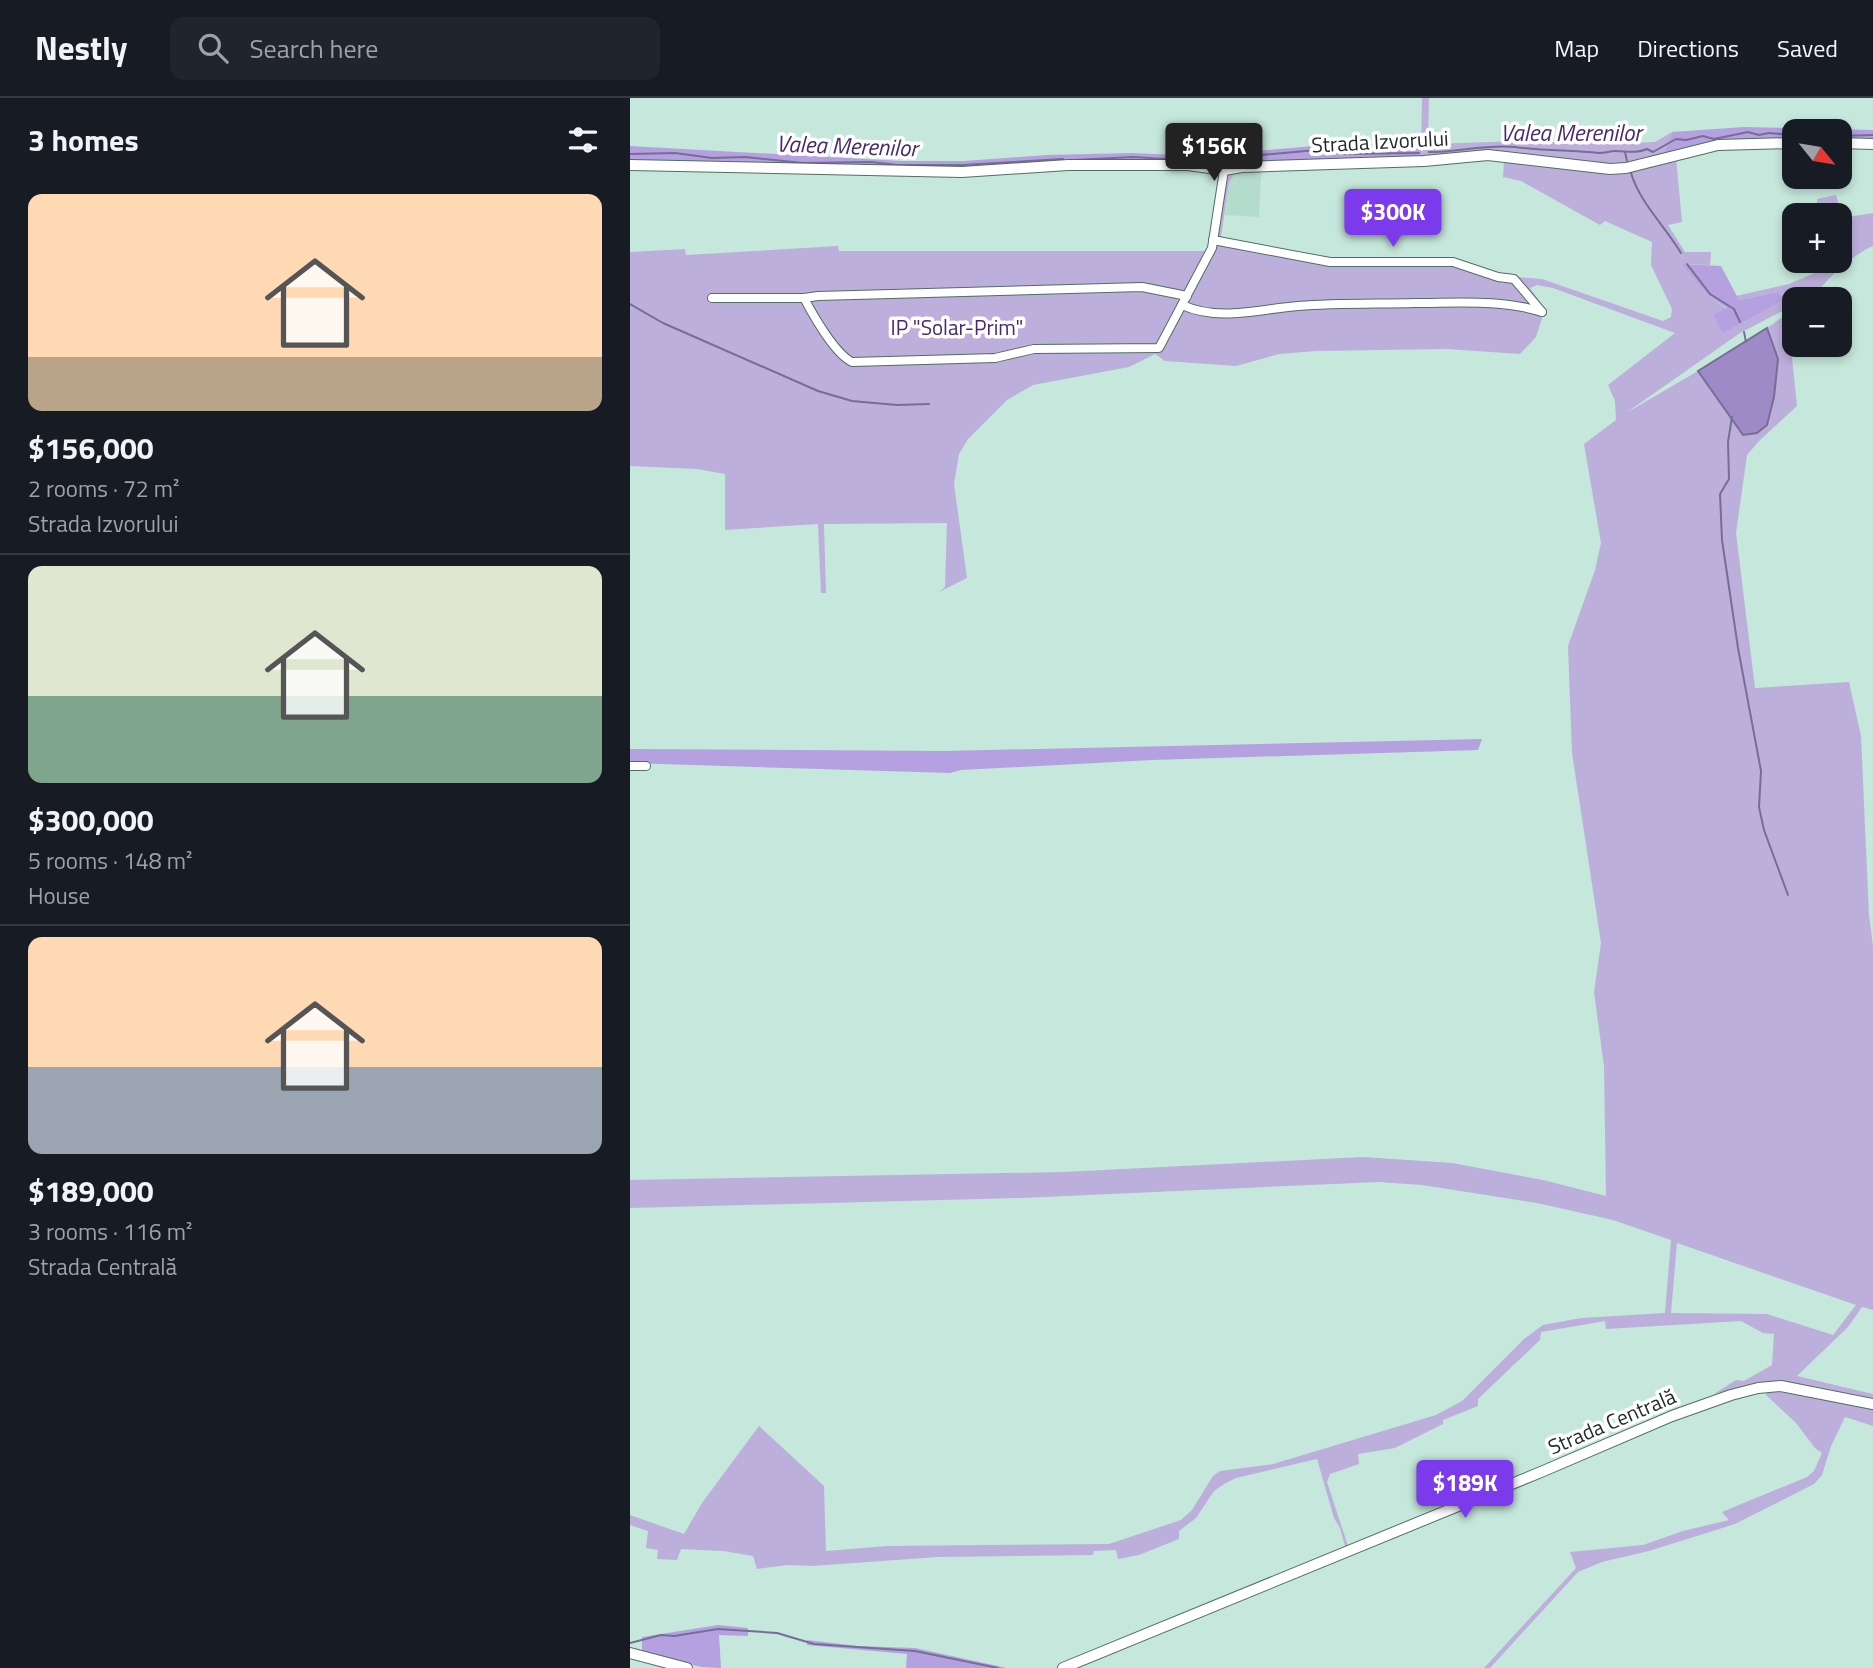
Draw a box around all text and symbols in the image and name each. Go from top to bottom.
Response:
search box [170,17,660,80]
text: Nestly [35,23,128,73]
icon: search [194,29,232,67]
text: Search here [250,29,378,68]
text: Map [1554,30,1599,66]
text: Directions [1637,30,1739,66]
text: Saved [1777,30,1838,66]
water label: Valea Merenilor [1500,115,1644,150]
text: 3 homes [28,117,139,163]
north arrow [1782,119,1852,189]
map controls [1782,119,1852,357]
icon: filters [564,121,602,159]
street label: Strada Izvorului [1311,121,1449,161]
pin: $156K [1165,123,1263,183]
water label: Valea Merenilor [776,126,921,166]
text: $156K [1181,128,1247,163]
pin: $300K [1344,190,1442,249]
text: $300K [1360,194,1426,229]
button: + [1782,203,1852,273]
icon: home [252,240,378,366]
button: − [1782,287,1852,357]
park label: IP "Solar-Prim" [891,311,1023,343]
text: $156,000 [28,425,154,471]
text: 2 rooms · 72 m² [28,471,179,506]
text: Strada Izvorului [28,506,178,541]
icon: home [252,612,378,738]
text: $300,000 [28,797,154,843]
text: 5 rooms · 148 m² [28,843,192,878]
text: House [28,878,90,913]
icon: home [252,983,378,1109]
text: $189,000 [28,1168,154,1214]
text: 3 rooms · 116 m² [28,1214,192,1249]
text: Strada Centrală [28,1249,177,1284]
street label: Strada Centrală [1543,1380,1681,1462]
pin: $189K [1416,1460,1514,1520]
text: $189K [1432,1465,1498,1500]

